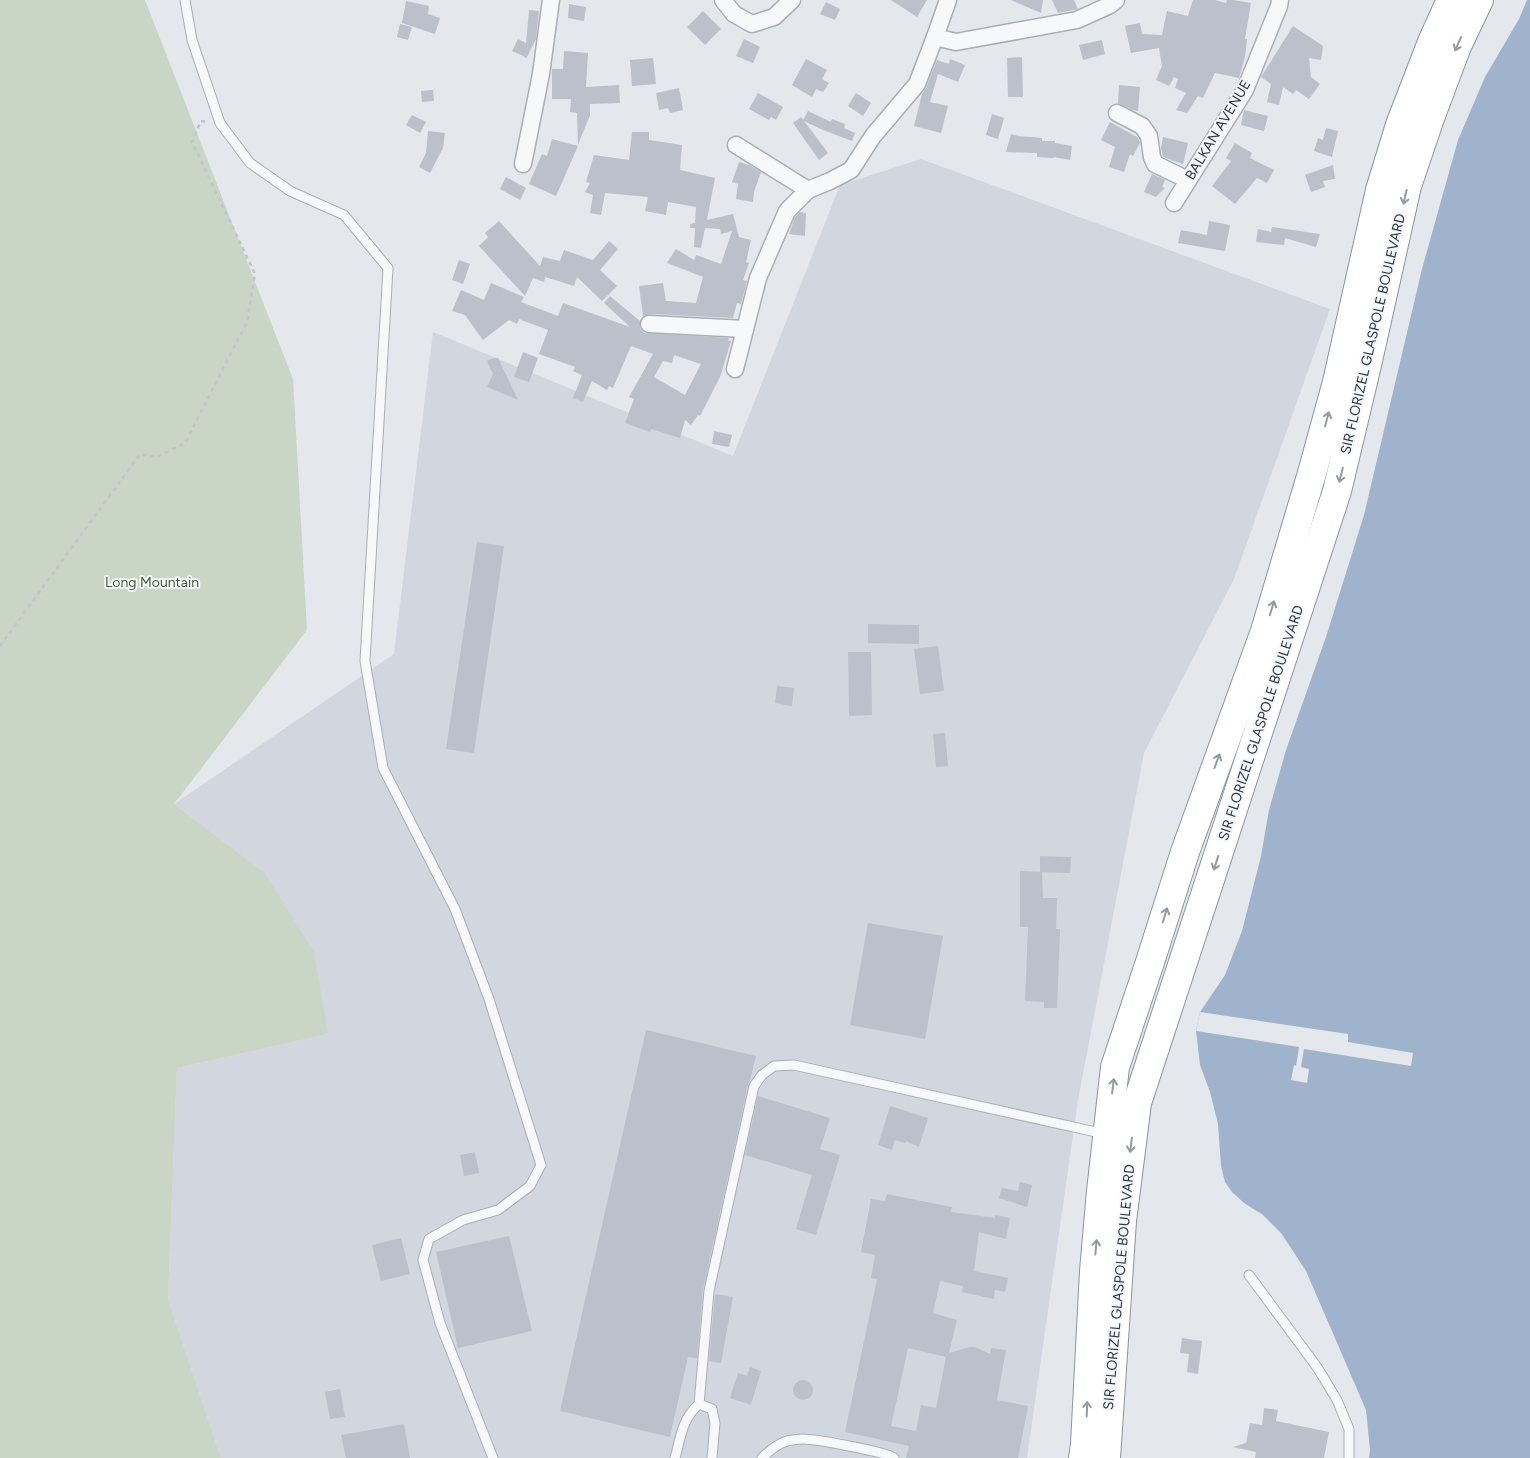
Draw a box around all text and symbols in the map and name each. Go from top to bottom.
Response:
one-way arrow [1453,36,1463,51]
street label: BALKAN AVENUE [1181,77,1255,183]
one-way arrow [1400,189,1409,205]
street label: SIR FLORIZEL GLASPOLE BOULEVARD [1337,212,1409,456]
one-way arrow [1323,411,1332,427]
one-way arrow [1336,467,1345,483]
park label: Long Mountain [105,574,199,591]
one-way arrow [1267,601,1277,617]
street label: SIR FLORIZEL GLASPOLE BOULEVARD [1215,603,1307,843]
one-way arrow [1213,754,1222,770]
one-way arrow [1210,855,1220,871]
one-way arrow [1161,908,1170,923]
one-way arrow [1108,1078,1118,1094]
one-way arrow [1126,1137,1136,1153]
street label: SIR FLORIZEL GLASPOLE BOULEVARD [1100,1163,1138,1411]
one-way arrow [1091,1240,1101,1256]
one-way arrow [1082,1402,1091,1418]

